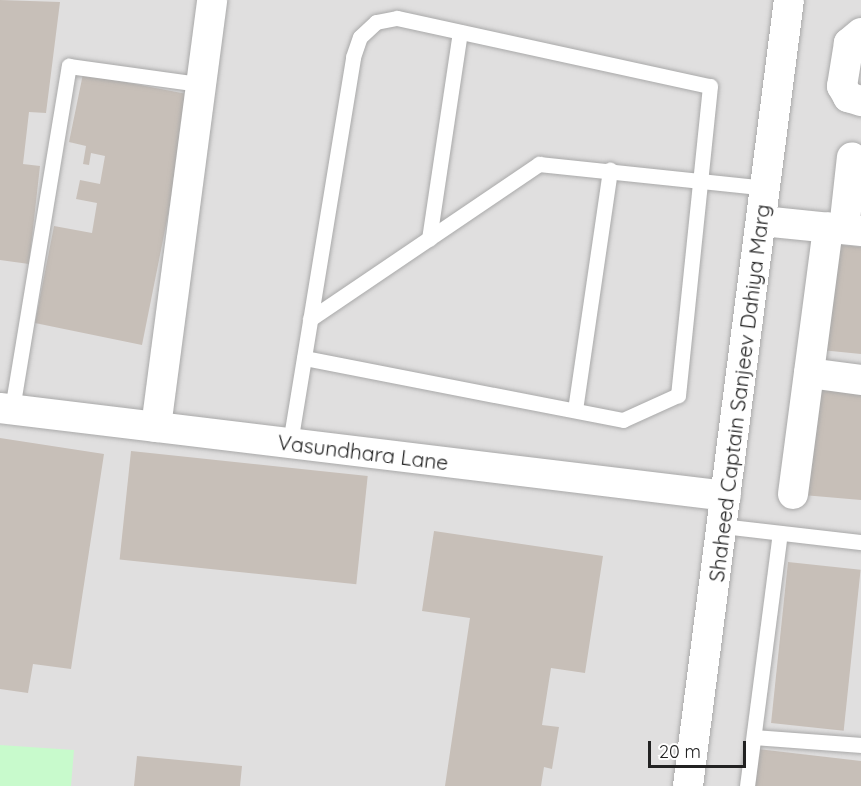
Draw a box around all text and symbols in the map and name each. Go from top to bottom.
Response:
street label: Shaheed Captain Sanjeev Dahiya Marg [703,203,775,583]
street label: Vasundhara Lane [276,429,450,475]
scale bar [651,729,748,767]
text: 20 m [659,740,701,763]

